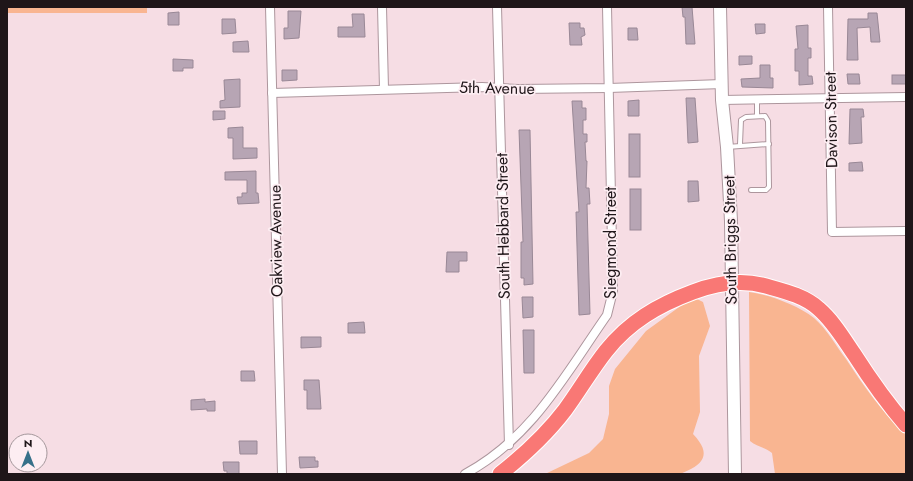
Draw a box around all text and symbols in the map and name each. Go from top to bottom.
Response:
street label: Davison Street [819,72,843,168]
street label: 5th Avenue [459,76,535,100]
street label: South Hebbard Street [490,153,516,299]
street label: South Briggs Street [717,175,743,305]
street label: Oakview Avenue [264,185,288,297]
street label: Siegmond Street [599,187,622,299]
north arrow [8,433,48,473]
text: N [24,435,32,451]

